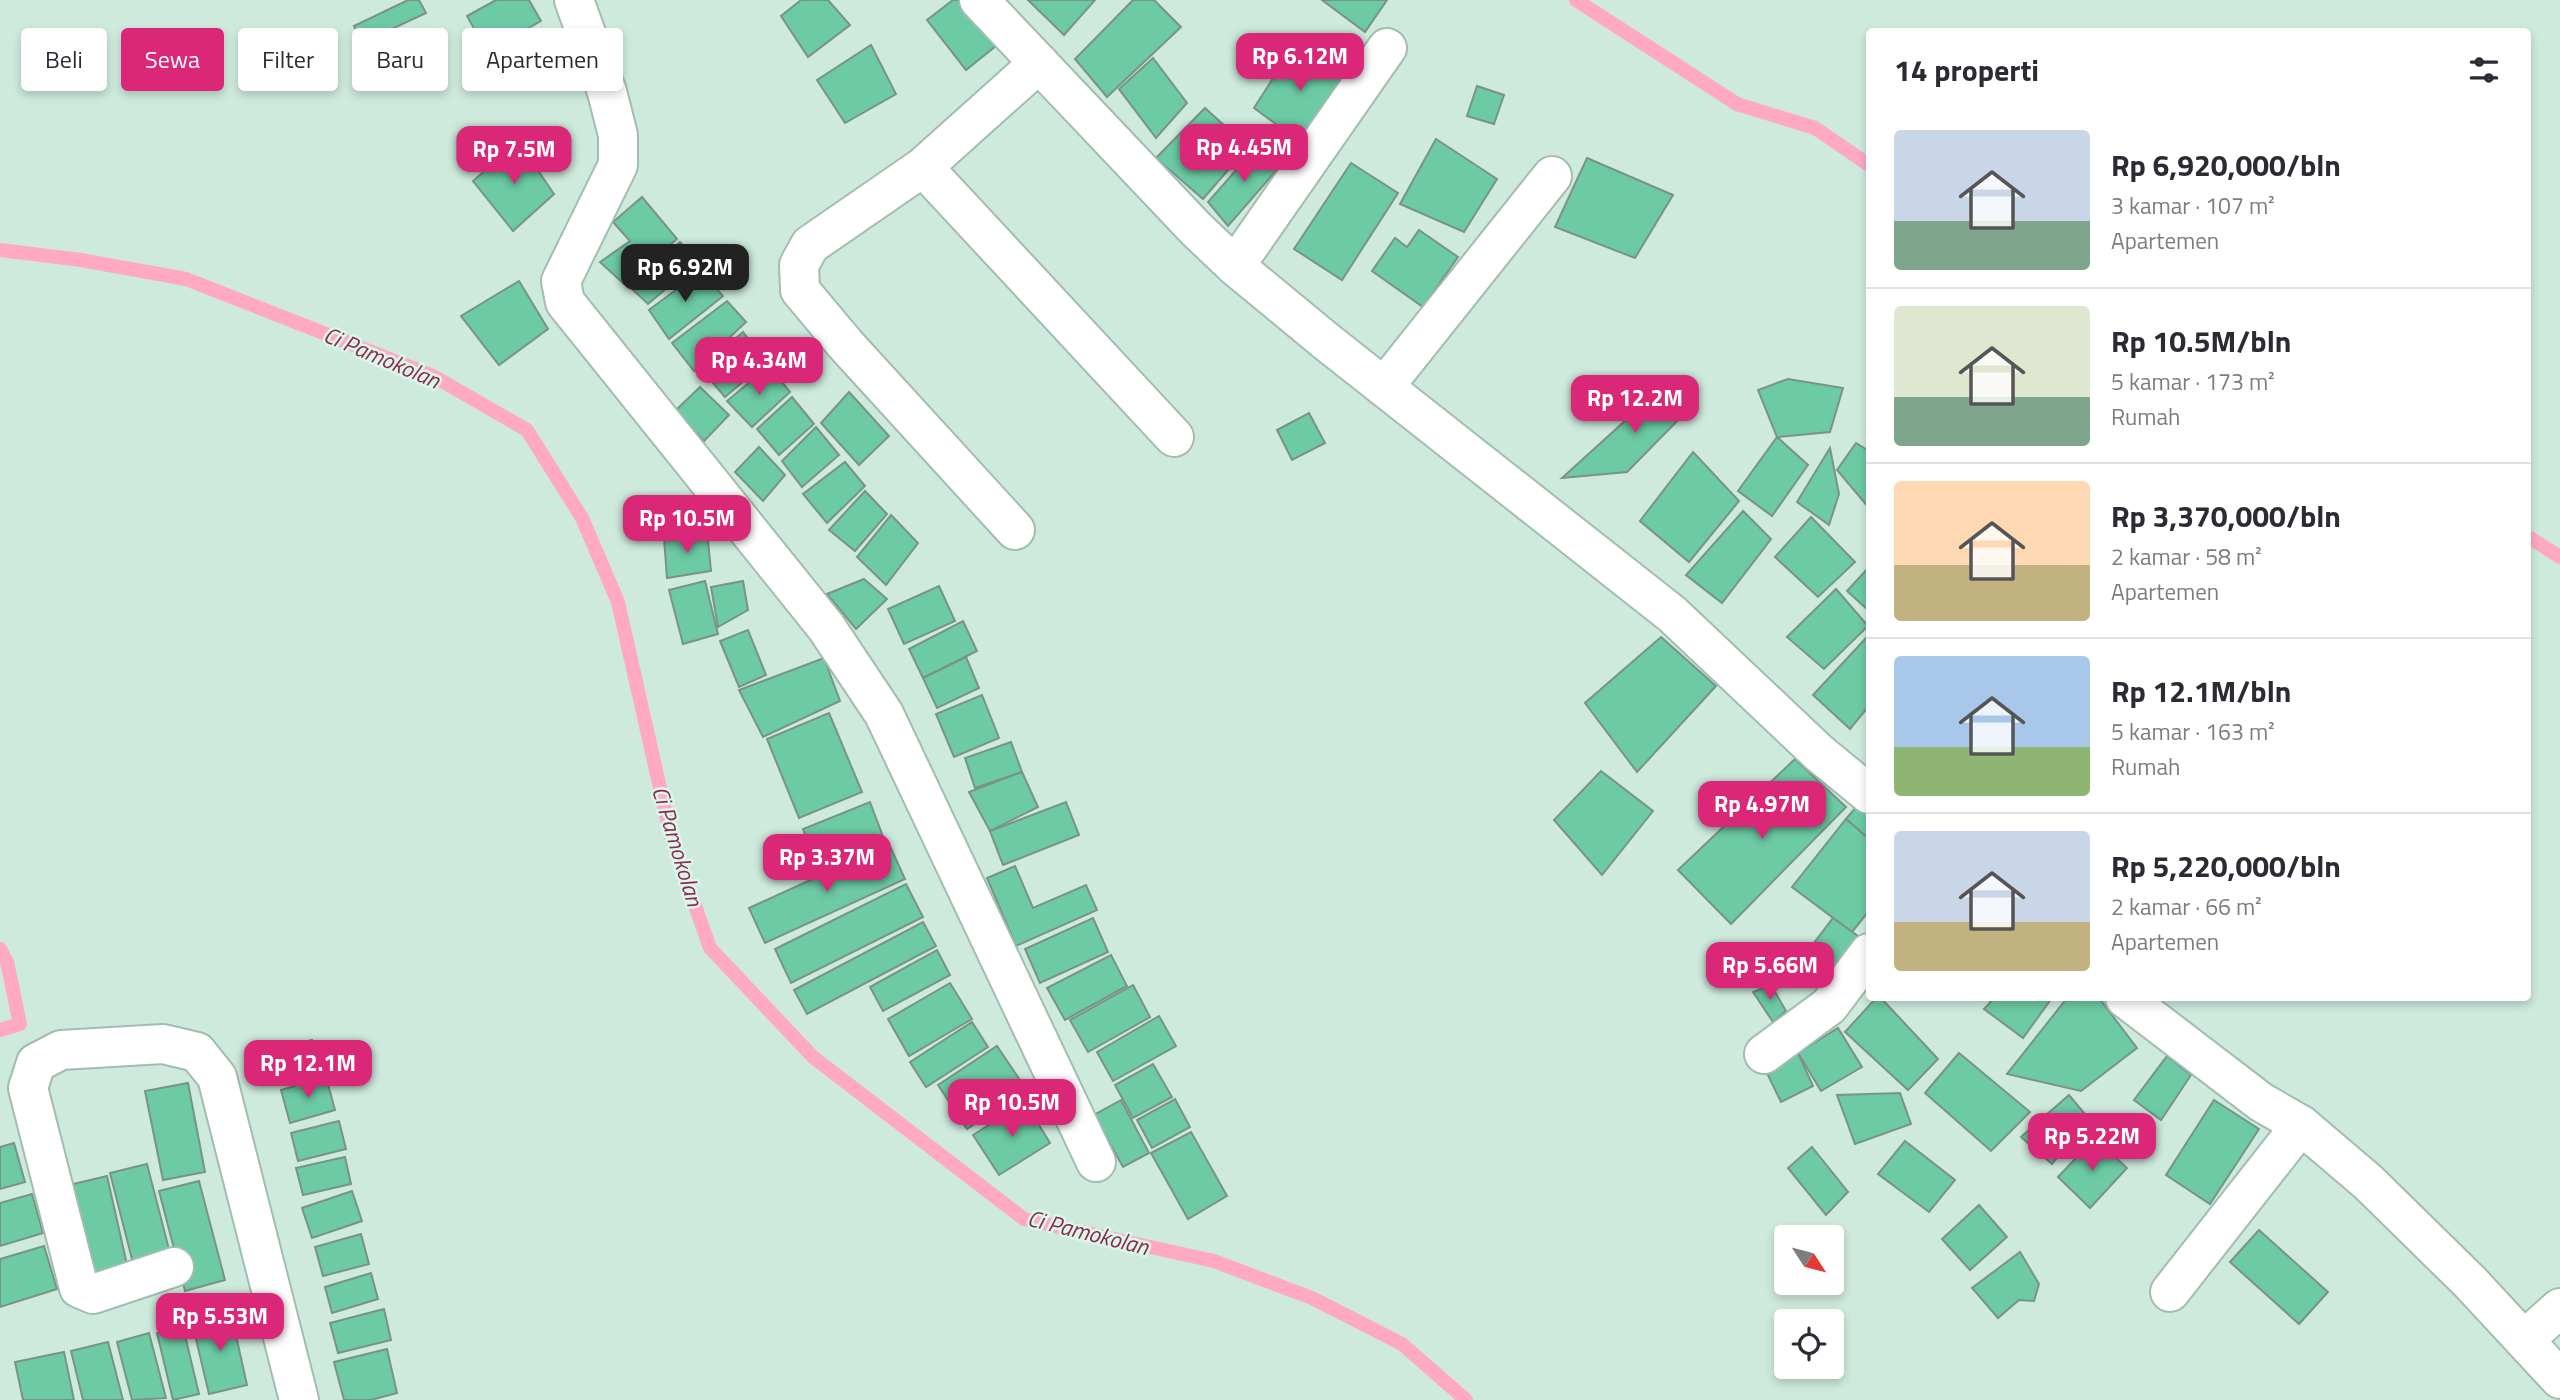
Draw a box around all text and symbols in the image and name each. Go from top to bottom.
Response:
chip: Beli [21,28,107,91]
chip: Sewa [121,28,224,91]
chip: Filter [238,28,338,91]
chip: Baru [352,28,448,91]
chip: Apartemen [462,28,623,91]
pin: Rp 6.12M [1228,34,1372,93]
text: Rp 6.12M [1252,38,1348,73]
text: 14 properti [1894,47,2039,93]
icon: filters [2465,51,2503,89]
pin: Rp 4.45M [1172,124,1316,184]
pin: Rp 7.5M [449,127,579,186]
text: Rp 4.45M [1196,129,1292,164]
text: Rp 7.5M [472,131,556,166]
text: Rp 6,920,000/bln [2111,142,2341,188]
icon: home [1950,158,2034,242]
text: 3 kamar · 107 m² [2111,188,2275,223]
text: Apartemen [2111,223,2219,258]
pin: Rp 6.92M [613,244,757,304]
text: Rp 6.92M [637,249,733,284]
water label: Ci Pamokolan [318,317,446,398]
text: Rp 10.5M/bln [2111,318,2291,364]
icon: home [1950,334,2034,418]
pin: Rp 4.34M [687,338,831,397]
text: Rp 4.34M [711,342,807,377]
text: 5 kamar · 173 m² [2111,364,2275,399]
pin: Rp 12.2M [1563,376,1707,435]
text: Rp 12.2M [1587,380,1683,415]
text: Rumah [2111,399,2180,434]
text: Rp 3,370,000/bln [2111,493,2341,539]
pin: Rp 10.5M [615,496,759,555]
text: Rp 10.5M [639,500,735,535]
icon: home [1950,509,2034,593]
text: 2 kamar · 58 m² [2111,539,2262,574]
text: Apartemen [2111,574,2219,609]
text: Rp 12.1M/bln [2111,668,2291,714]
icon: home [1950,684,2034,768]
text: 5 kamar · 163 m² [2111,714,2275,749]
text: Rumah [2111,749,2180,784]
water label: Ci Pamokolan [643,782,713,911]
pin: Rp 4.97M [1690,782,1834,841]
text: Rp 4.97M [1714,786,1810,821]
pin: Rp 3.37M [755,834,899,894]
text: Rp 3.37M [779,839,875,874]
text: Rp 5,220,000/bln [2111,843,2341,889]
icon: home [1950,859,2034,943]
text: 2 kamar · 66 m² [2111,889,2262,924]
text: Apartemen [2111,924,2219,959]
pin: Rp 5.66M [1698,942,1842,1002]
text: Rp 5.66M [1722,947,1818,982]
pin: Rp 12.1M [236,1040,380,1100]
text: Rp 12.1M [260,1045,356,1080]
pin: Rp 10.5M [940,1080,1084,1139]
text: Rp 10.5M [964,1084,1060,1119]
pin: Rp 5.22M [2020,1114,2164,1173]
text: Rp 5.22M [2044,1118,2140,1153]
water label: Ci Pamokolan [1024,1200,1153,1264]
north arrow [1774,1225,1844,1295]
map controls [1774,1225,1844,1379]
pin: Rp 5.53M [148,1294,292,1353]
text: Rp 5.53M [172,1298,268,1333]
button: locate [1774,1309,1844,1379]

